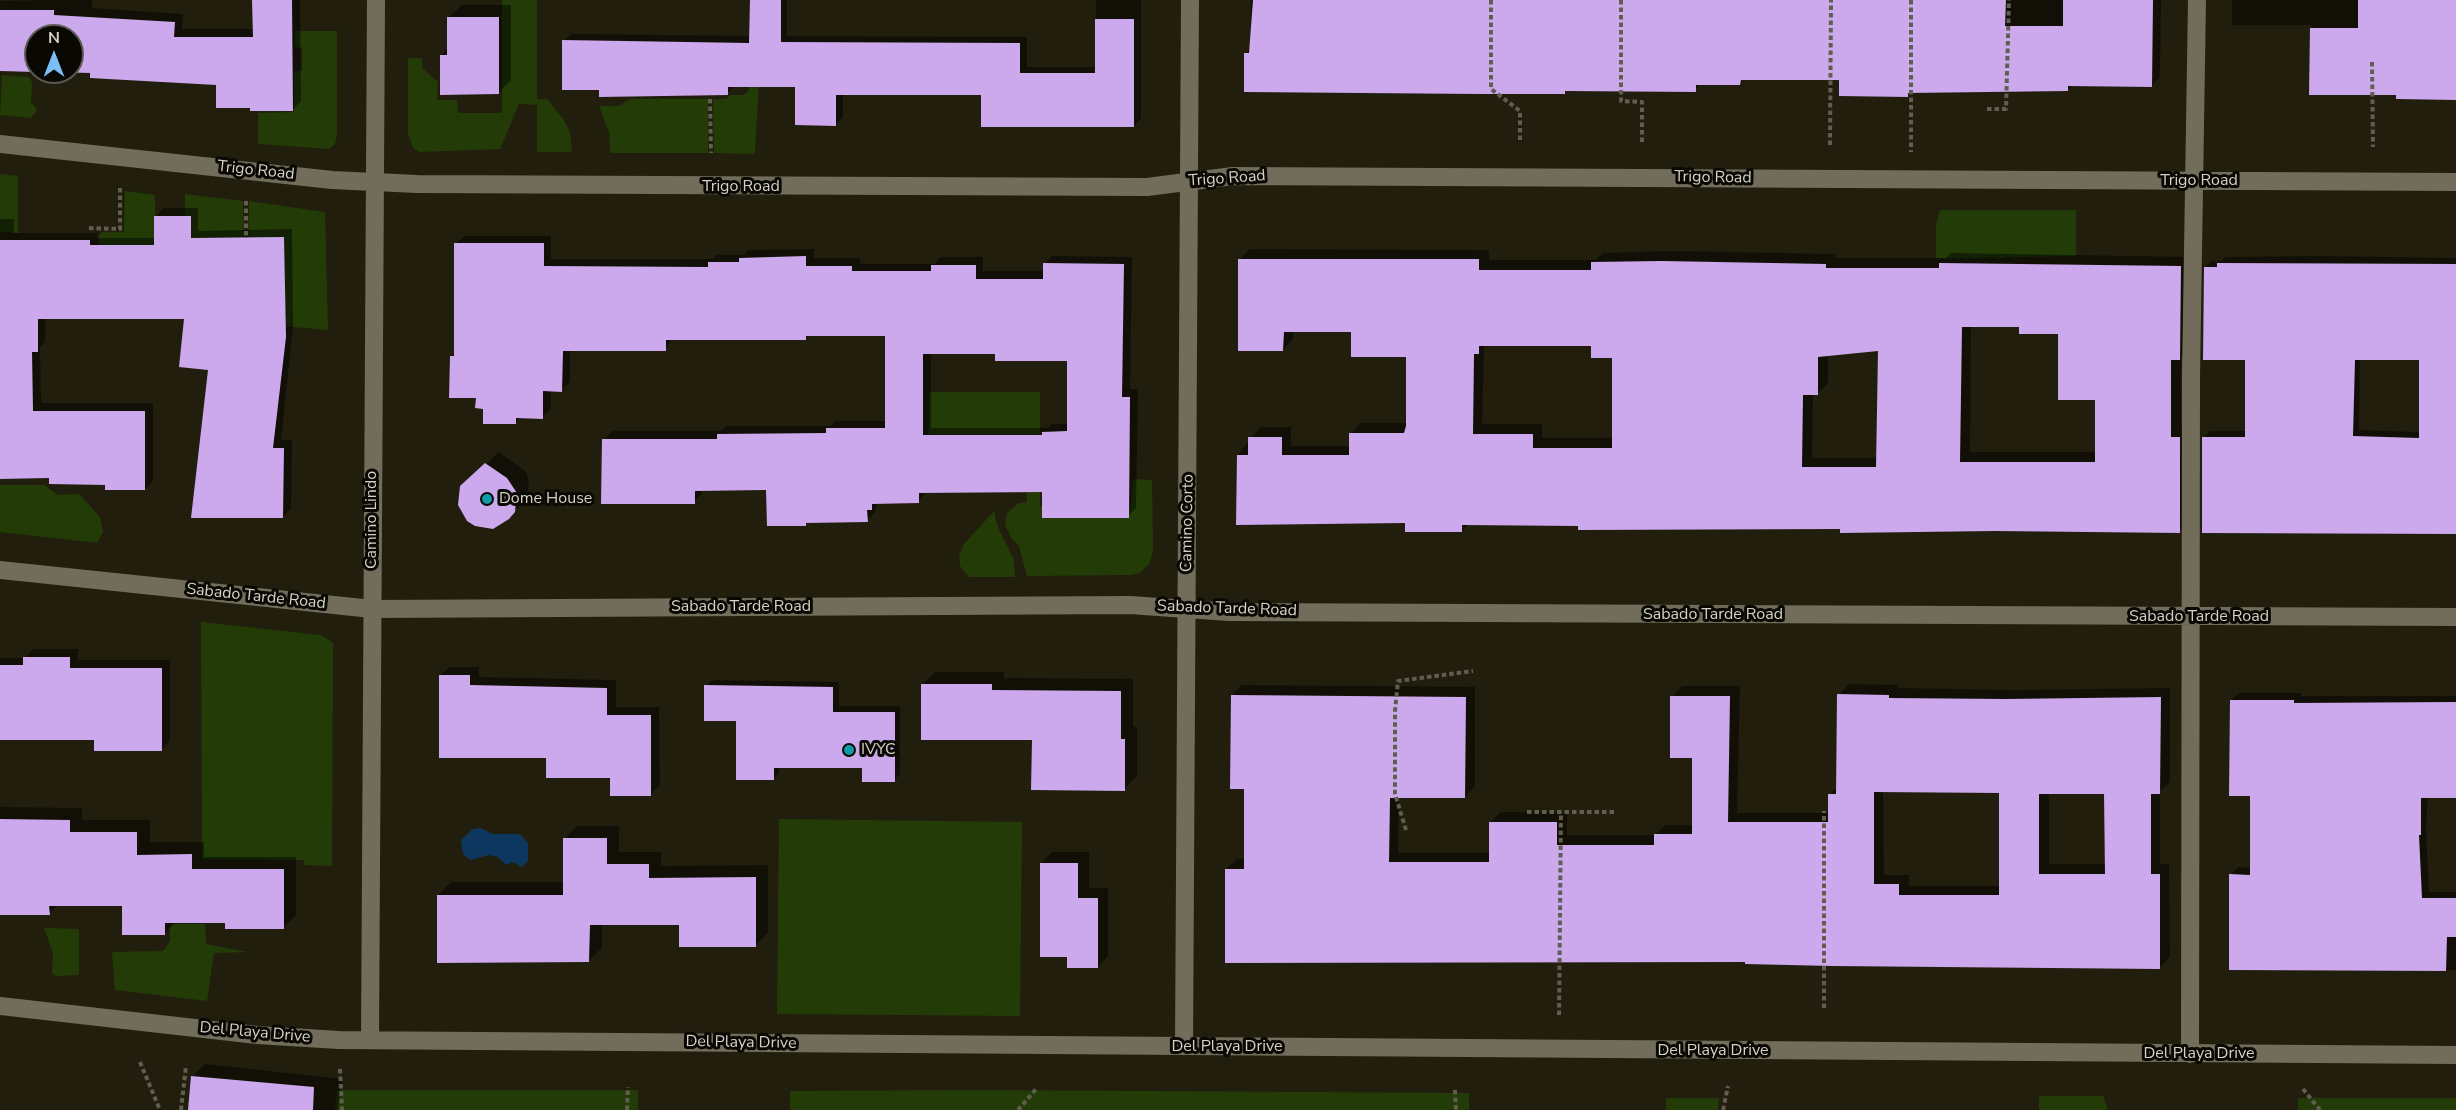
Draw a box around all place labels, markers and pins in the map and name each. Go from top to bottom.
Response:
place label: Dome House [499,489,592,509]
marker: Dome House [480,492,494,506]
place label: IVYC [861,740,896,760]
marker: IVYC [842,743,856,757]

